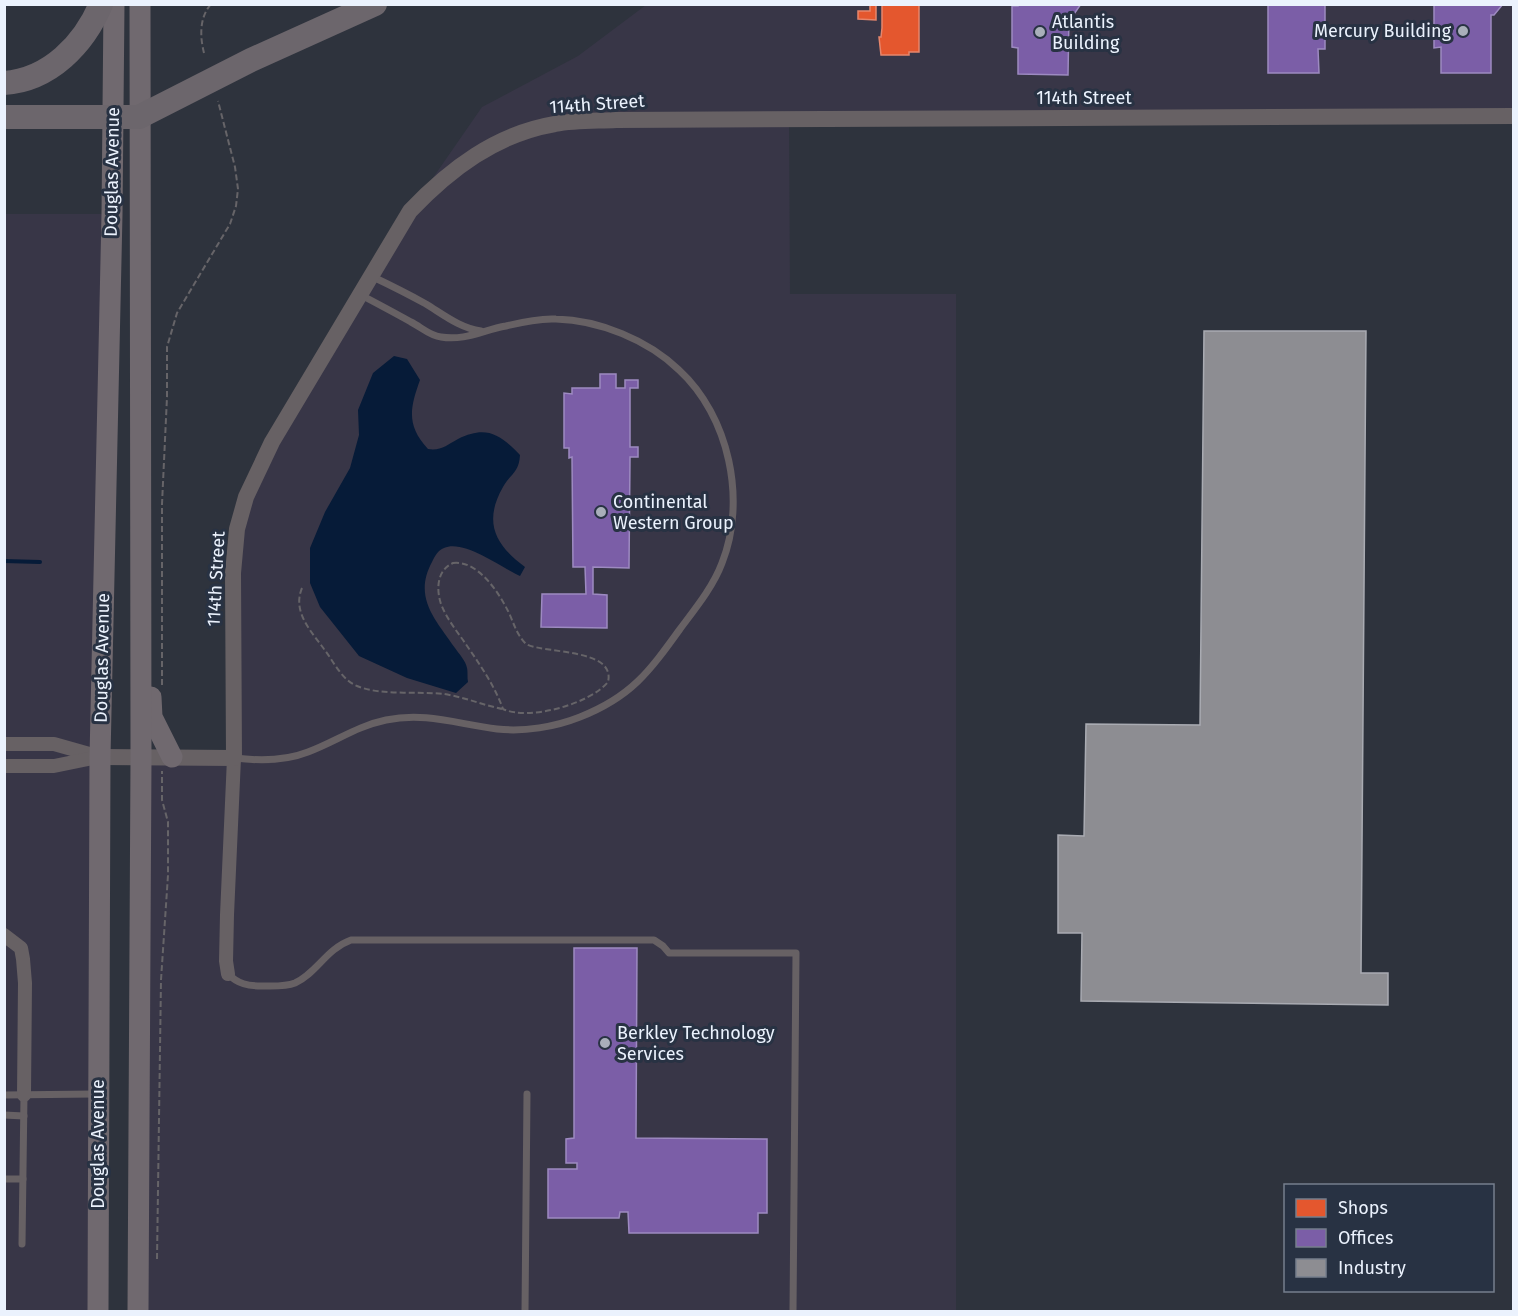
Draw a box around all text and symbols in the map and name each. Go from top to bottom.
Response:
place label: Atlantis Building [1052,11,1120,54]
place label: Mercury Building [1314,20,1452,42]
marker: Mercury Building [1456,24,1470,38]
marker: Atlantis Building [1033,25,1047,39]
street label: 114th Street [1036,87,1132,109]
street label: 114th Street [549,90,646,118]
street label: Douglas Avenue [100,107,124,237]
place label: Continental Western Group [613,491,734,534]
marker: Continental Western Group [594,505,608,519]
street label: 114th Street [203,530,230,627]
street label: Douglas Avenue [90,593,114,723]
place label: Berkley Technology Services [617,1022,775,1065]
marker: Berkley Technology Services [598,1036,612,1050]
street label: Douglas Avenue [87,1079,109,1209]
legend [1284,1184,1494,1292]
text: Shops [1338,1197,1388,1219]
text: Offices [1338,1227,1393,1249]
text: Industry [1338,1257,1406,1279]

